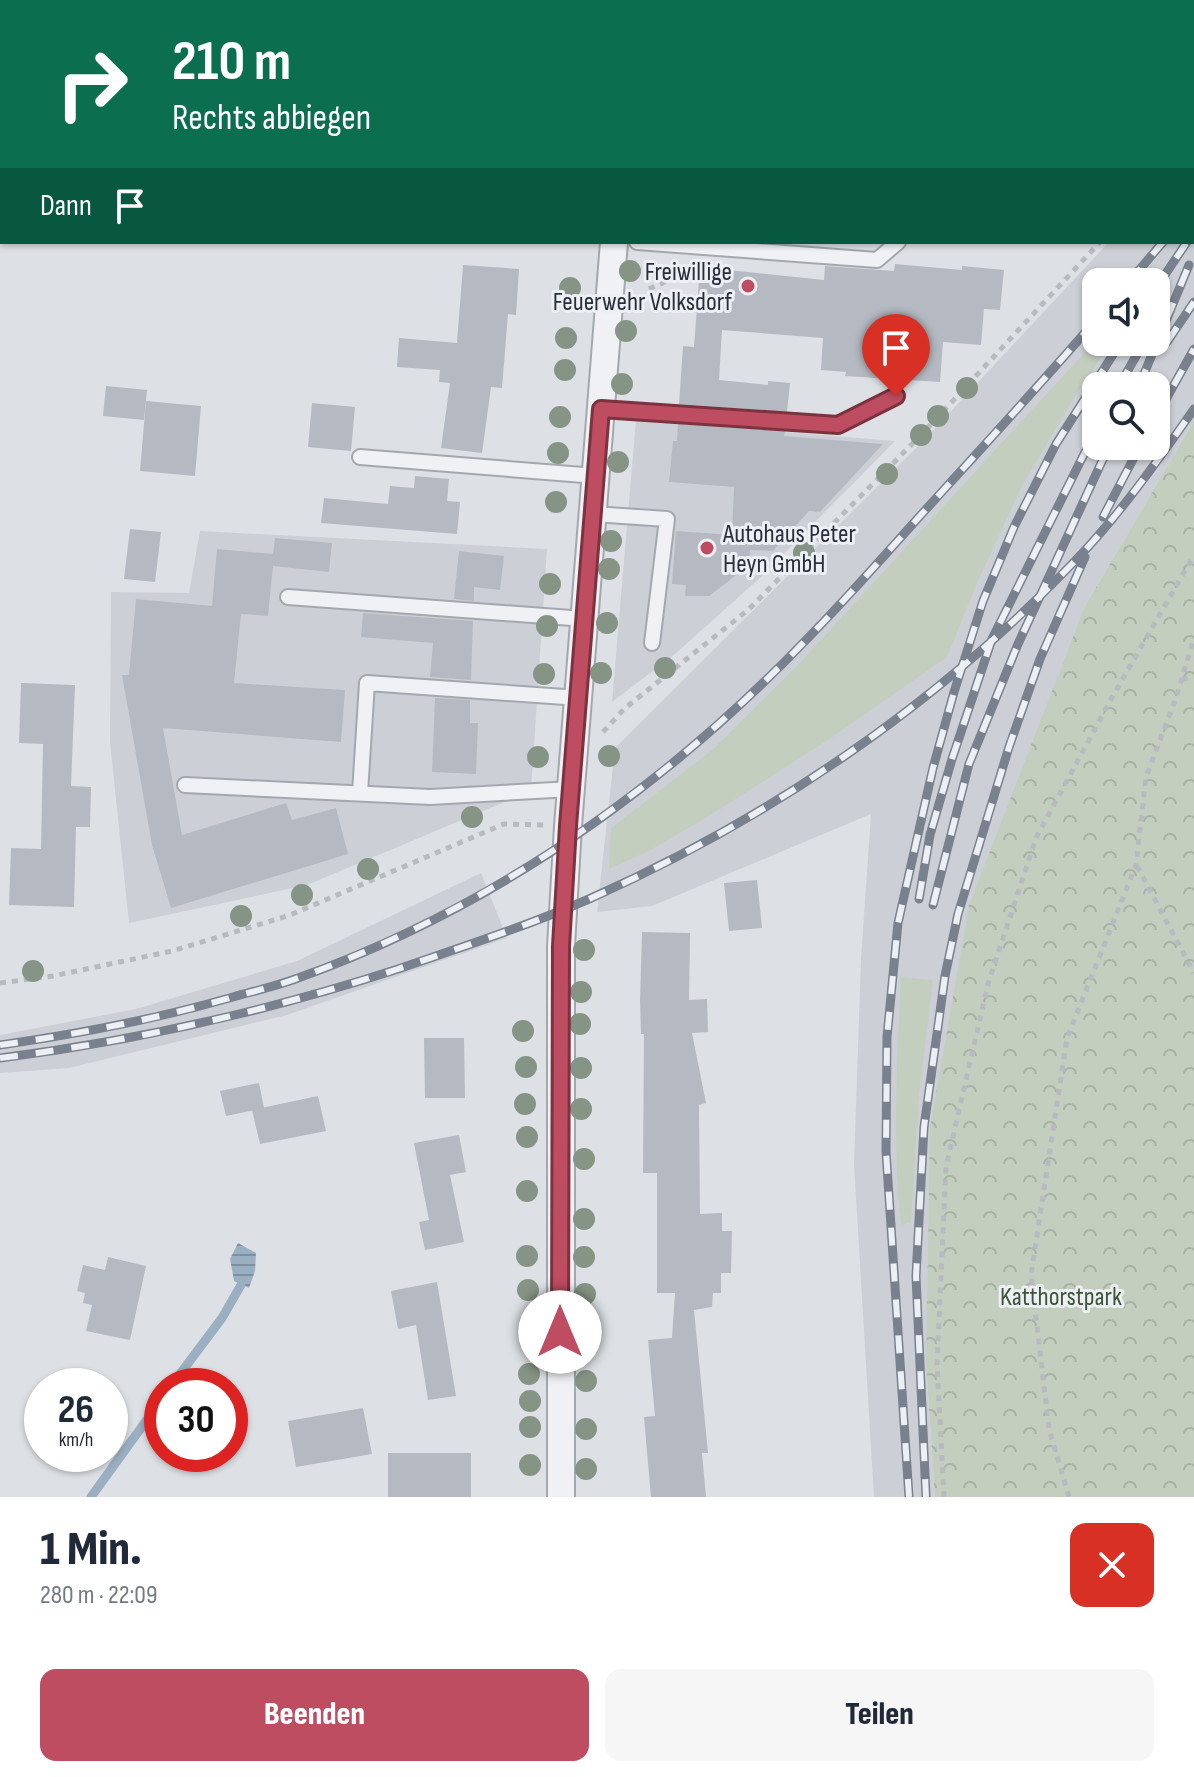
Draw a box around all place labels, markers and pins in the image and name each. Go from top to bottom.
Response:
place label: Freiwillige Feuerwehr Volksdorf [553,257,732,318]
marker: Freiwillige Feuerwehr Volksdorf [739,277,757,295]
pin [862,314,930,396]
place label: Autohaus Peter Heyn GmbH [722,519,857,580]
marker: Autohaus Peter Heyn GmbH [698,539,716,557]

